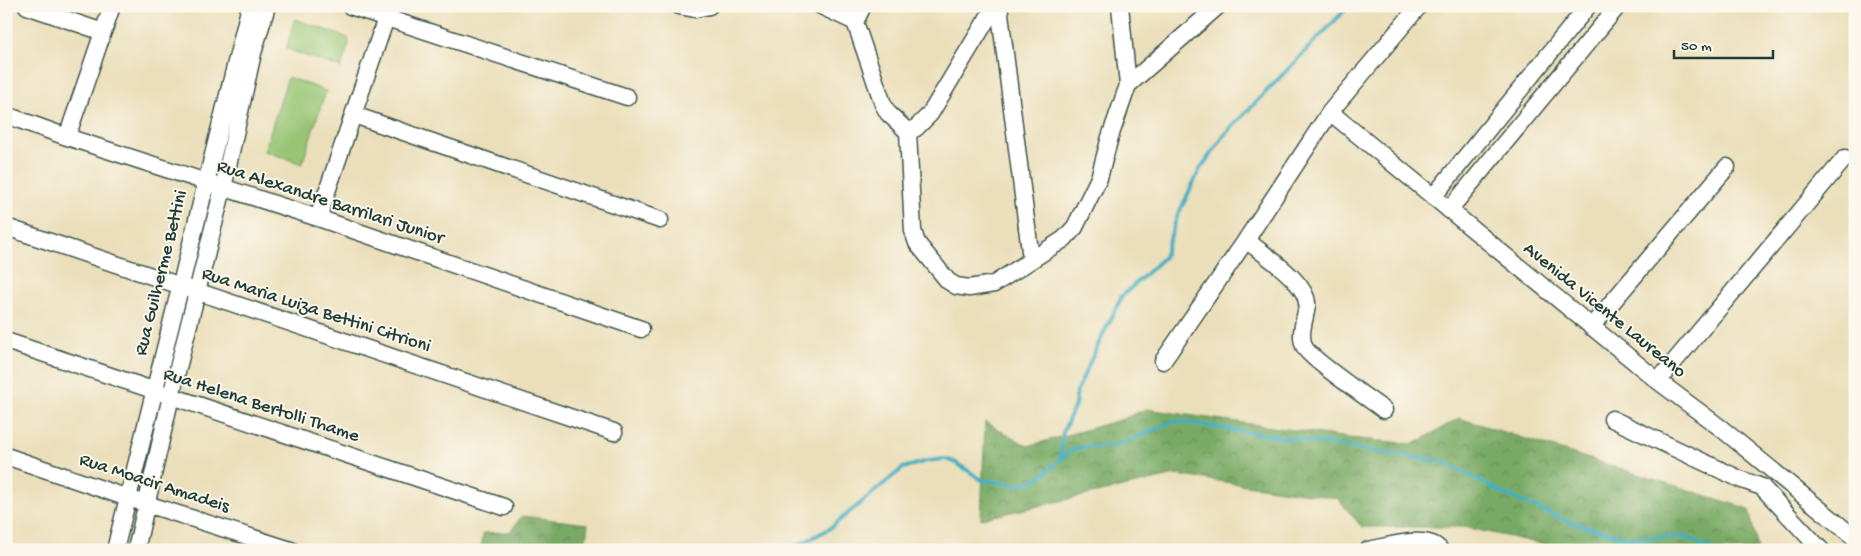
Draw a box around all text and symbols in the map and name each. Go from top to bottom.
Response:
scale bar [1674,28,1772,60]
text: 50 m [1681,38,1712,56]
street label: Rua Alexandre Barrilari Junior [214,155,449,251]
street label: Rua Guilherme Bettini [130,188,194,358]
street label: Avenida Vicente Laureano [1518,238,1690,384]
street label: Rua Maria Luiza Bettini Citrioni [198,263,434,359]
street label: Rua Helena Bertolli Thame [160,363,362,449]
street label: Rua Moacir Amadeis [76,449,233,519]

